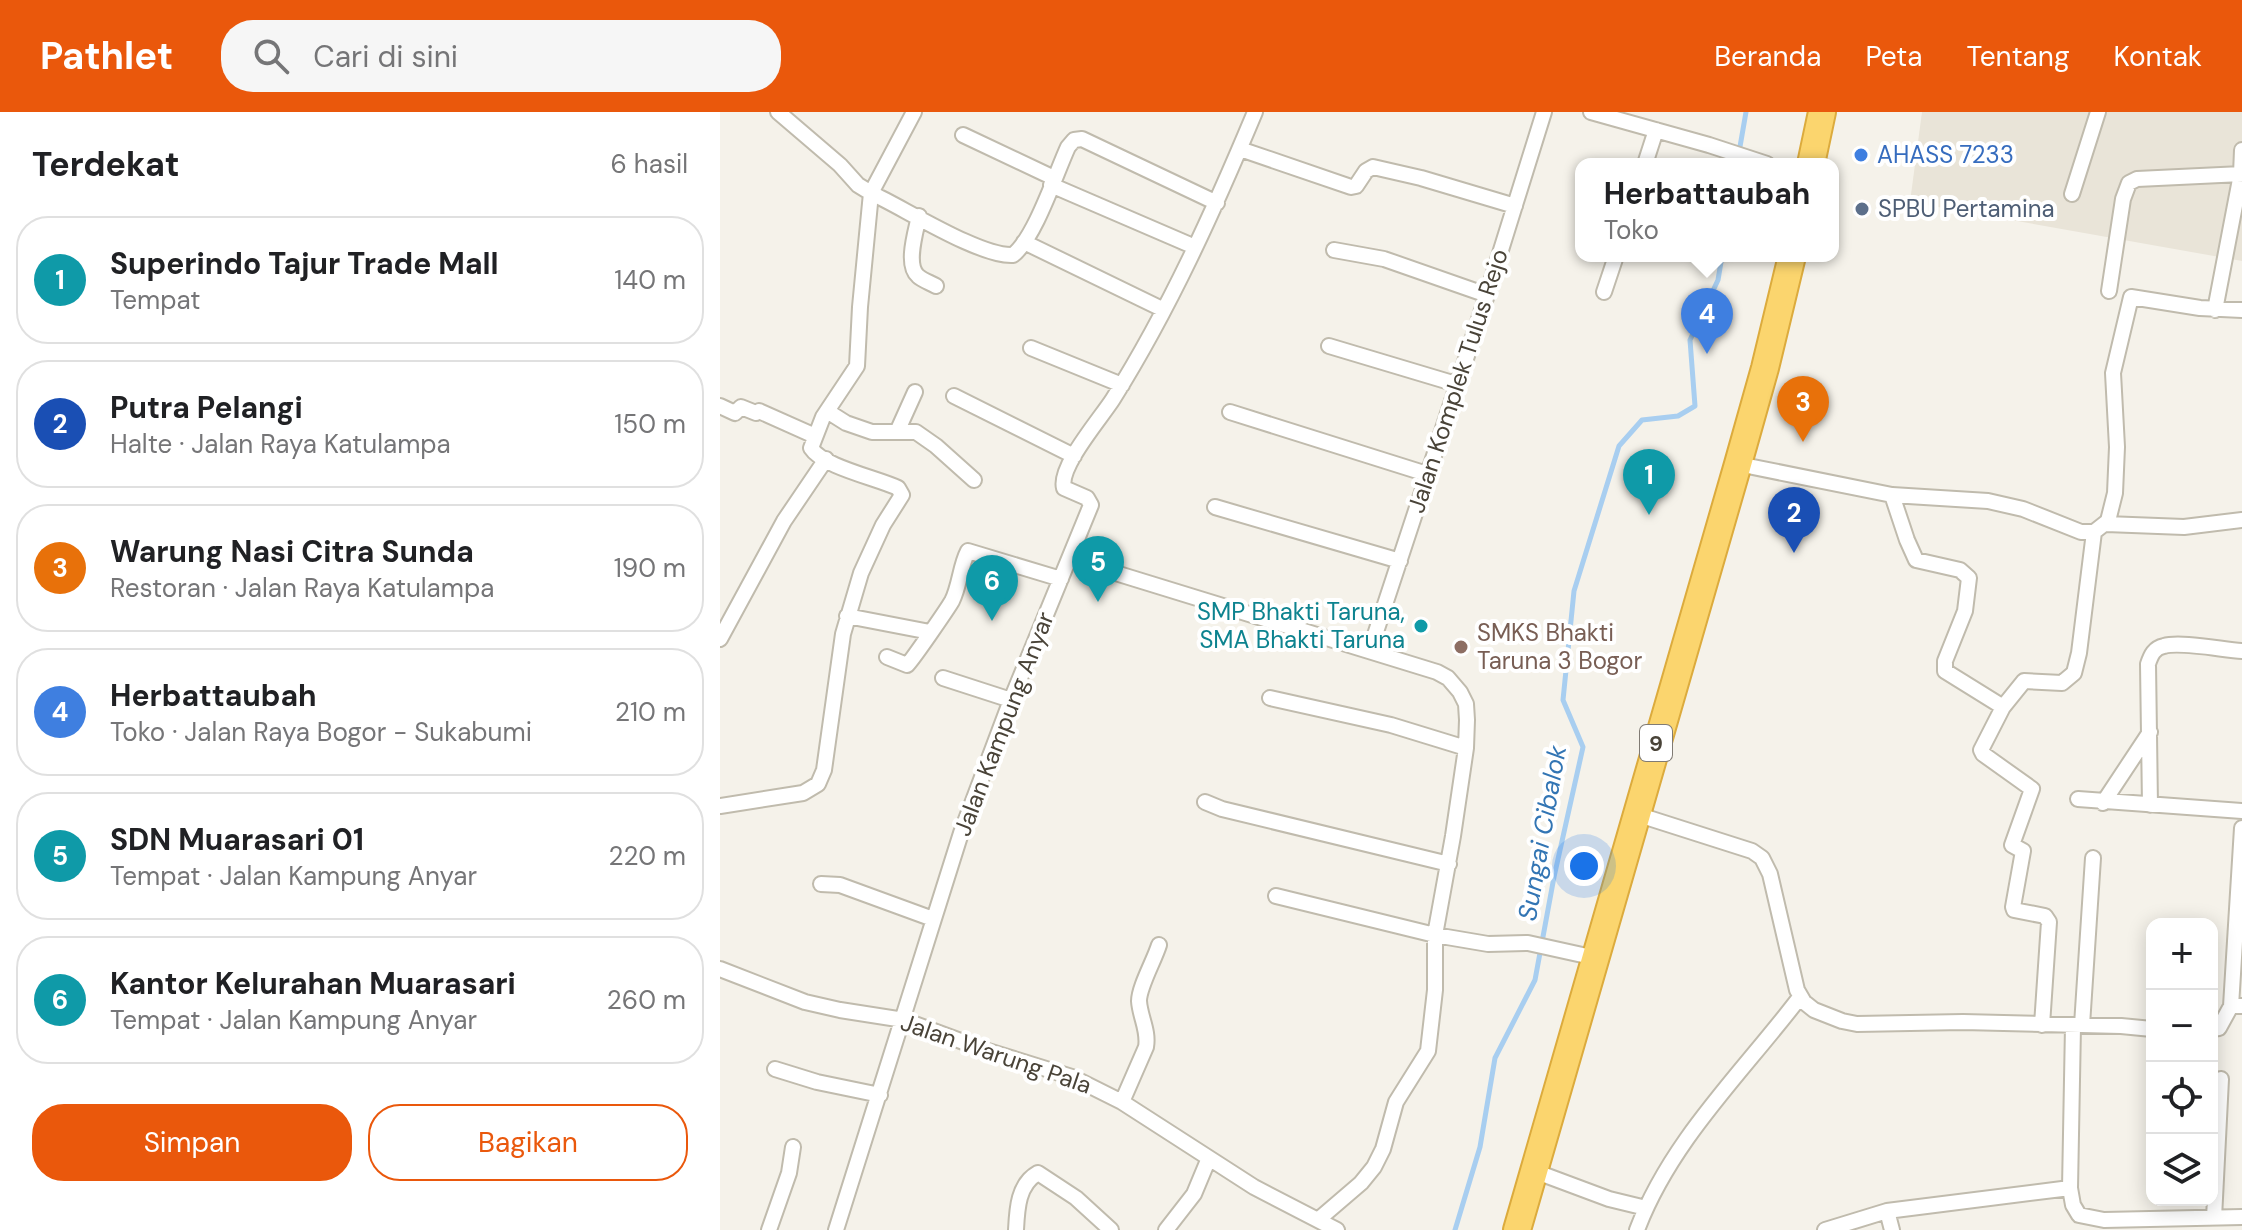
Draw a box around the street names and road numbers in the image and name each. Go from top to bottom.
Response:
street label: Jalan Komplek Tulus Rejo [1400,245,1515,517]
street label: Jalan Kampung Anyar [946,607,1061,840]
road number: 9 [1640,725,1672,761]
street label: Jalan Warung Pala [897,1006,1096,1101]

